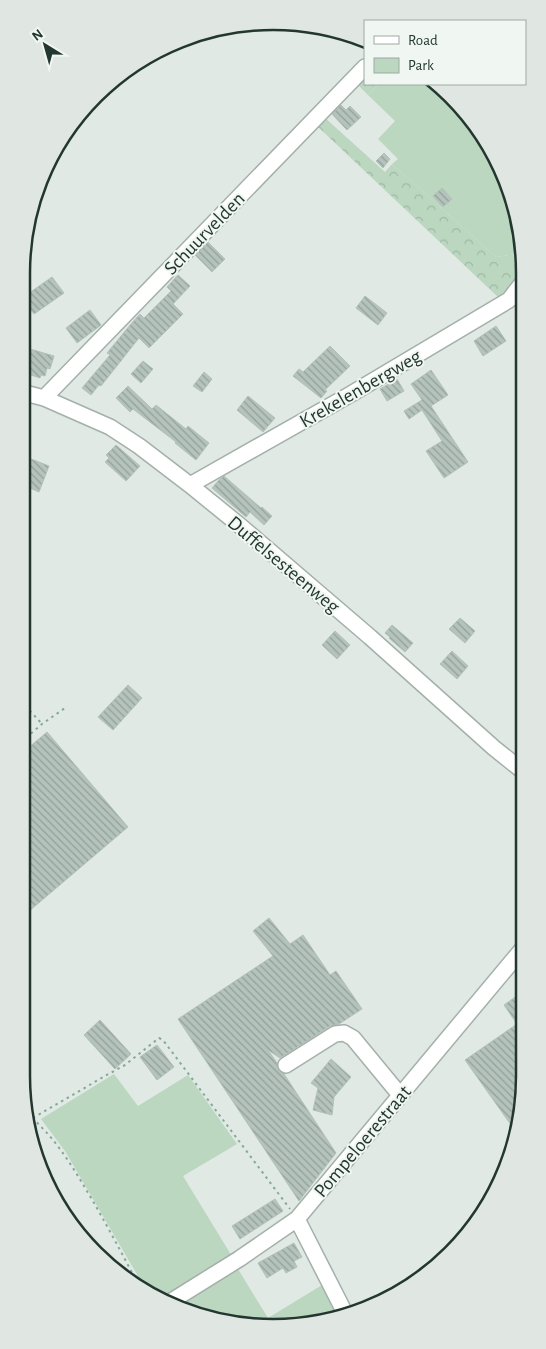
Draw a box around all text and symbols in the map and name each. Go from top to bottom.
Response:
north arrow [20,20,70,70]
legend [364,20,526,85]
text: N [30,27,46,44]
text: Road [408,33,438,48]
text: Park [408,58,434,73]
street label: Schuurvelden [161,189,249,279]
street label: Krekelenbergweg [296,346,425,432]
street label: Duffelsesteenweg [224,512,343,617]
street label: Pompeloerestraat [310,1081,416,1201]

